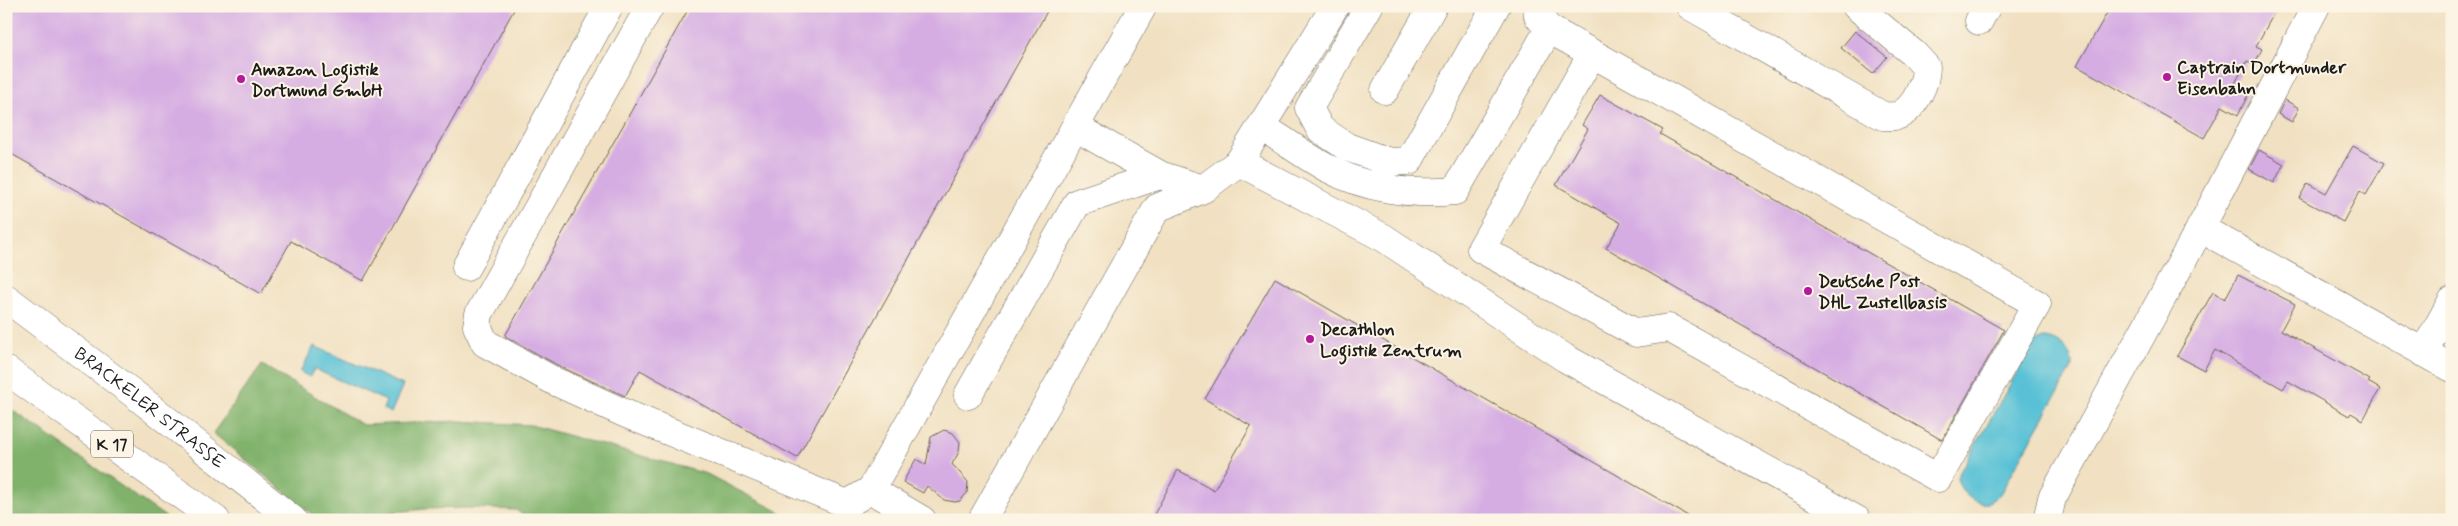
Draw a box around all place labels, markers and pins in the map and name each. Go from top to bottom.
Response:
place label: Captrain Dortmunder Eisenbahn [2177,56,2347,101]
place label: Amazon Logistik Dortmund GmbH [251,58,383,103]
marker: Captrain Dortmunder Eisenbahn [2161,71,2173,83]
marker: Amazon Logistik Dortmund GmbH [235,73,247,85]
place label: Deutsche Post DHL Zustellbasis [1818,270,1947,315]
marker: Deutsche Post DHL Zustellbasis [1802,285,1814,297]
place label: Decathlon Logistik Zentrum [1320,318,1463,365]
marker: Decathlon Logistik Zentrum [1304,333,1316,345]

